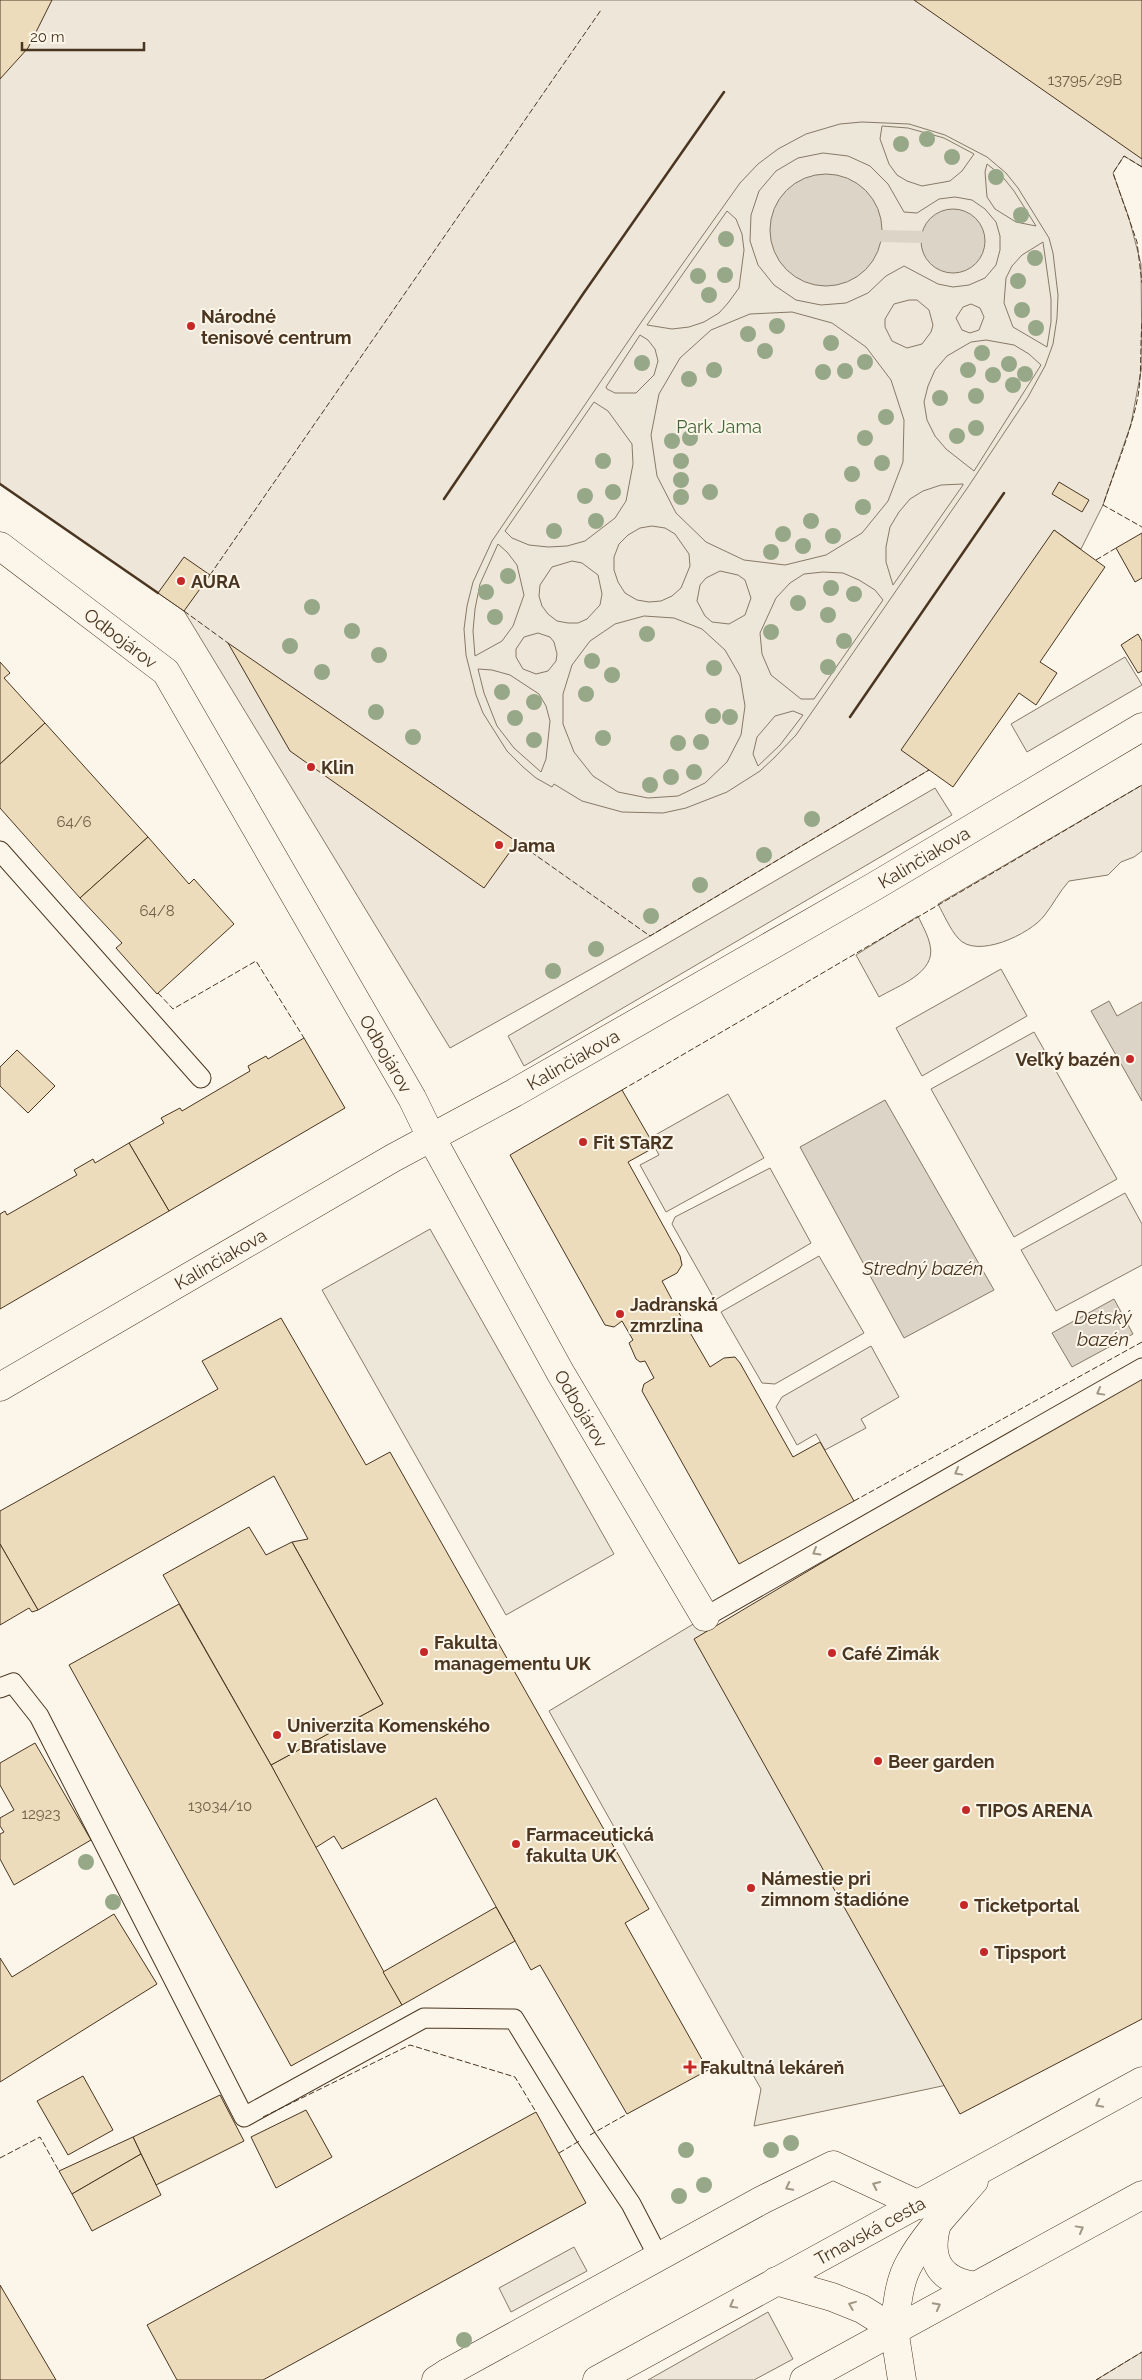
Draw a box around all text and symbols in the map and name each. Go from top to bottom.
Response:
scale bar [22,20,145,52]
text: 20 m [30,28,65,46]
house number: 13795/29B [1048,71,1122,89]
place label: Národné tenisové centrum [201,306,352,348]
marker: Národné tenisové centrum [185,320,197,332]
park label: Park Jama [676,416,762,437]
place label: AURA [191,571,241,592]
marker: AURA [175,575,187,587]
street label: Odbojárov [80,603,162,673]
place label: Klin [321,757,354,778]
marker: Klin [305,761,317,773]
house number: 64/6 [56,813,92,831]
street label: Kalinčiakova [874,822,973,892]
place label: Jama [509,835,555,856]
marker: Jama [493,839,505,851]
house number: 64/8 [139,902,175,920]
street label: Odbojárov [356,1011,417,1097]
street label: Kalinčiakova [523,1025,623,1094]
place label: Veľký bazén [1015,1049,1120,1070]
marker: Veľký bazén [1124,1053,1136,1065]
place label: Fit STaRZ [593,1132,673,1153]
marker: Fit STaRZ [577,1136,589,1148]
street label: Kalinčiakova [171,1224,270,1294]
water label: Stredný bazén [862,1257,983,1279]
place label: Jadranská zmrzlina [630,1294,718,1336]
water label: Detský bazén [1074,1306,1132,1350]
marker: Jadranská zmrzlina [614,1308,626,1320]
street label: Odbojárov [550,1366,613,1451]
one-way arrow [1096,1386,1105,1396]
one-way arrow [954,1466,963,1476]
one-way arrow [813,1545,822,1555]
place label: Fakulta managementu UK [434,1632,592,1674]
place label: Café Zimák [842,1643,940,1664]
marker: Fakulta managementu UK [418,1646,430,1658]
marker: Café Zimák [826,1647,838,1659]
place label: Univerzita Komenského v Bratislave [287,1715,490,1757]
marker: Univerzita Komenského v Bratislave [271,1729,283,1741]
place label: Beer garden [888,1751,995,1772]
marker: Beer garden [872,1755,884,1767]
house number: 13034/10 [188,1797,252,1815]
place label: TIPOS ARENA [976,1800,1093,1821]
marker: TIPOS ARENA [960,1804,972,1816]
house number: 12923 [22,1805,60,1823]
place label: Farmaceutická fakulta UK [526,1824,654,1866]
marker: Farmaceutická fakulta UK [510,1838,522,1850]
place label: Námestie pri zimnom štadióne [761,1868,909,1910]
marker: Námestie pri zimnom štadióne [745,1882,757,1894]
place label: Ticketportal [974,1895,1080,1916]
marker: Ticketportal [958,1899,970,1911]
place label: Tipsport [994,1942,1066,1963]
marker: Tipsport [978,1946,990,1958]
place label: Fakultná lekáreň [700,2057,844,2078]
marker: Fakultná lekáreň [684,2061,696,2073]
one-way arrow [1095,2098,1104,2108]
one-way arrow [785,2181,794,2191]
one-way arrow [872,2181,881,2191]
street label: Trnavská cesta [811,2192,928,2269]
one-way arrow [1075,2225,1084,2235]
one-way arrow [729,2298,738,2308]
one-way arrow [848,2301,857,2312]
one-way arrow [932,2303,941,2313]

